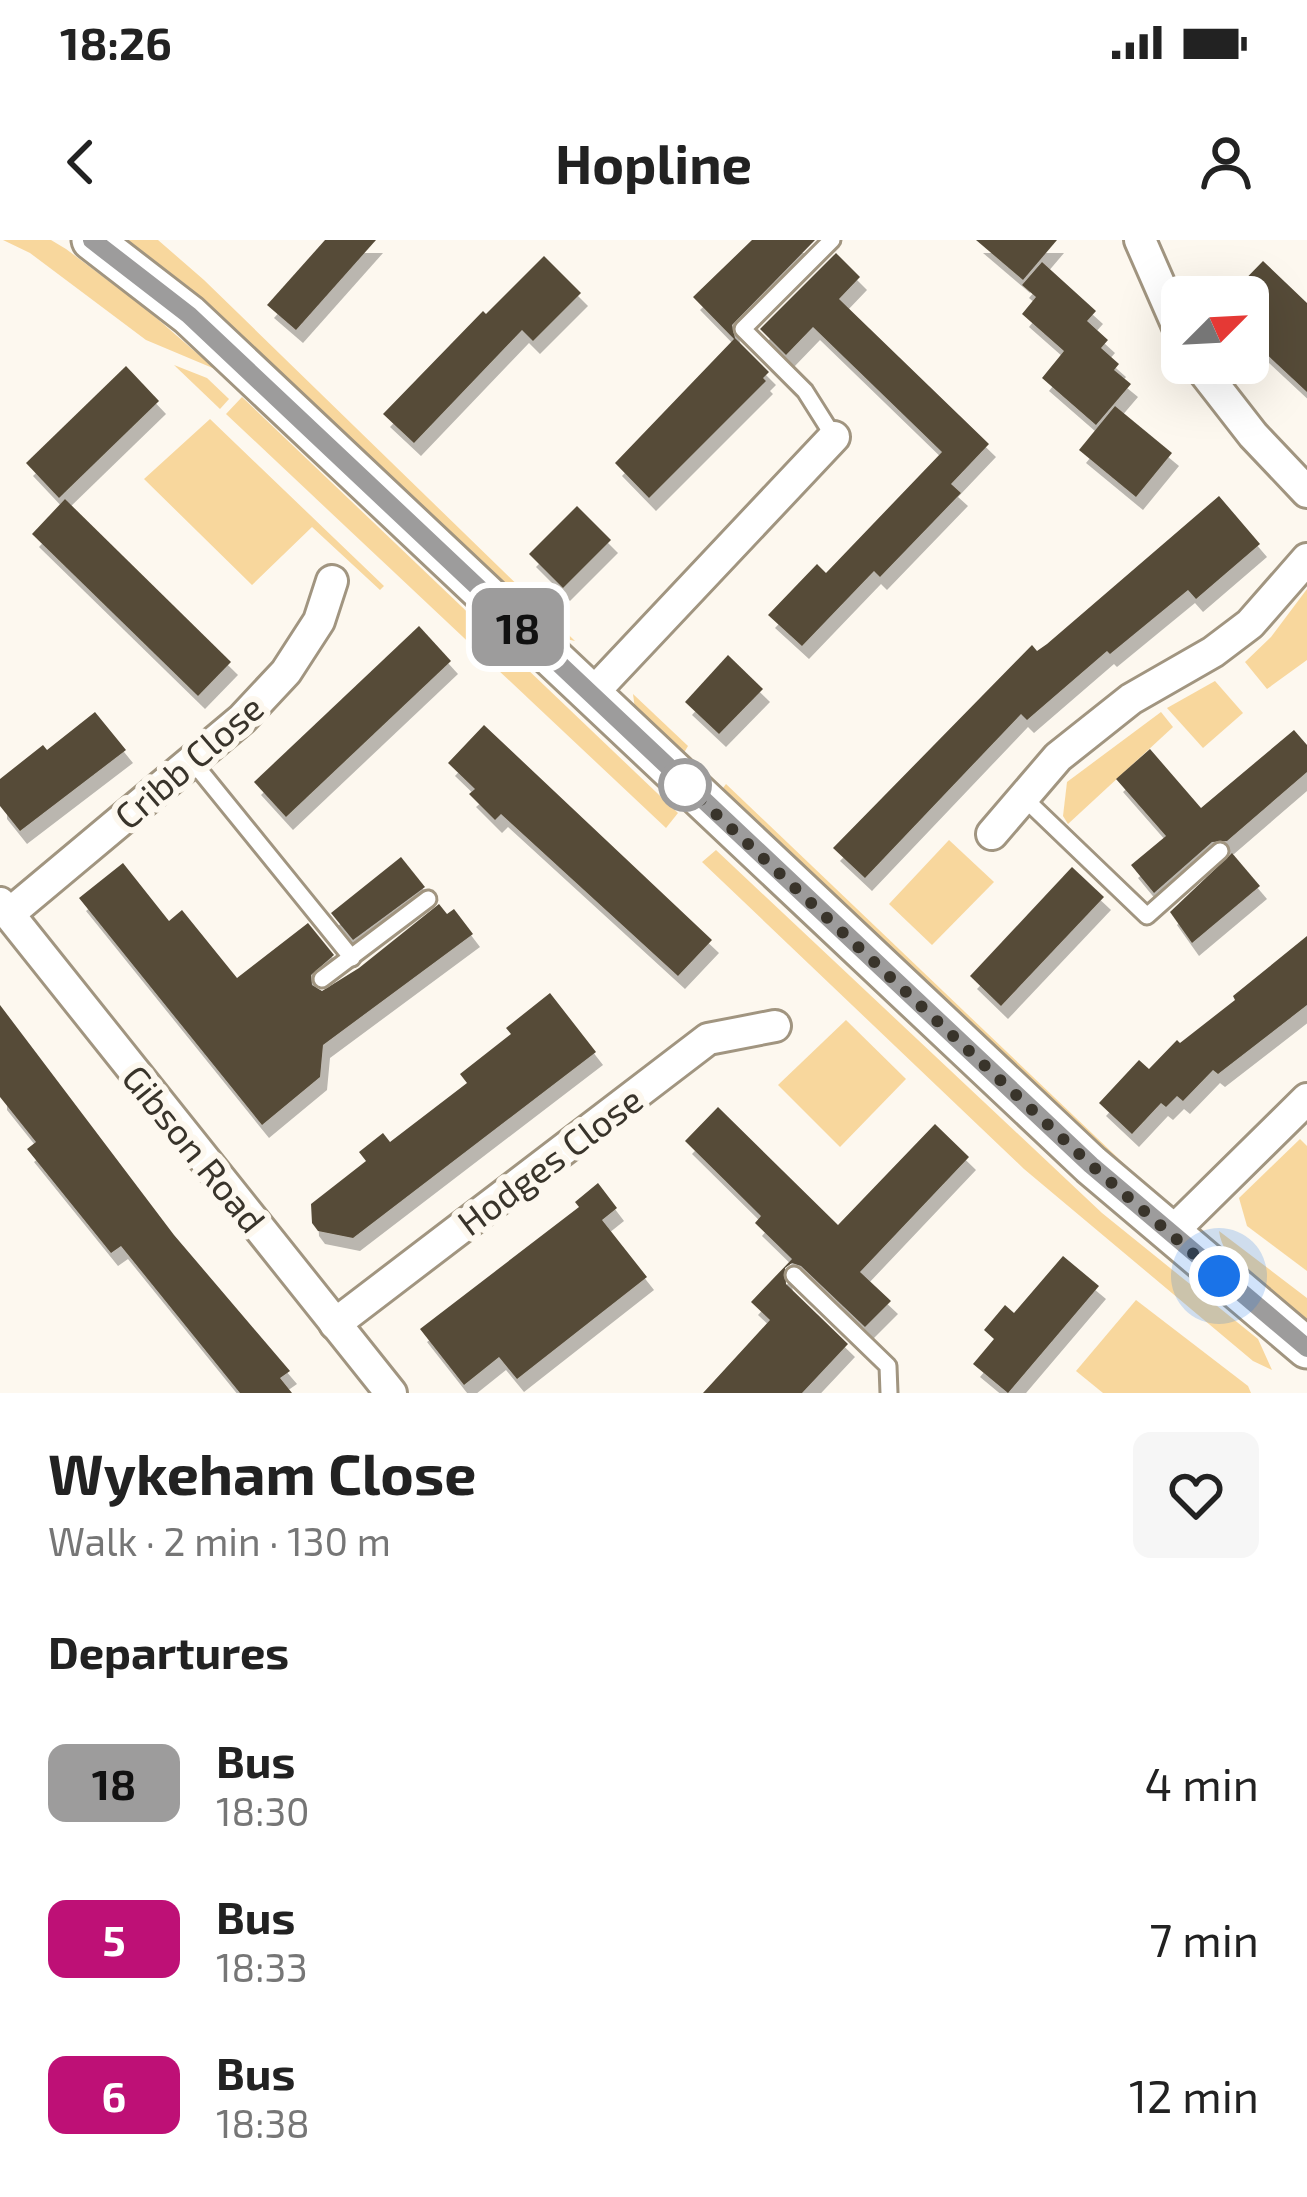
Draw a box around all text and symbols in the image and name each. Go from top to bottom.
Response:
text: 18:26 [60,15,172,69]
icon: back [48,129,114,195]
icon: person [1193,129,1259,195]
text: Hopline [555,130,752,195]
north arrow [1161,276,1269,384]
map controls [1161,276,1269,384]
line badge: 18 [464,588,572,666]
text: 18 [496,602,540,652]
street label: Cribb Close [105,685,271,837]
unlabelled marker [660,760,710,810]
street label: Gibson Road [115,1056,275,1240]
street label: Hodges Close [448,1077,650,1243]
your location [1189,1246,1249,1306]
button: heart [1133,1432,1259,1558]
text: Wykeham Close [48,1438,476,1506]
text: Walk · 2 min · 130 m [48,1517,391,1564]
text: Departures [48,1624,289,1678]
text: Bus [216,1733,295,1787]
text: 4 min [1145,1756,1259,1810]
text: 18 [92,1758,136,1808]
text: 18:30 [216,1787,310,1834]
text: Bus [216,1889,295,1943]
text: 7 min [1149,1912,1259,1966]
text: 5 [102,1914,126,1964]
text: 18:33 [216,1943,308,1990]
text: Bus [216,2045,295,2099]
text: 12 min [1129,2068,1259,2122]
text: 6 [102,2070,126,2120]
text: 18:38 [216,2099,310,2146]

